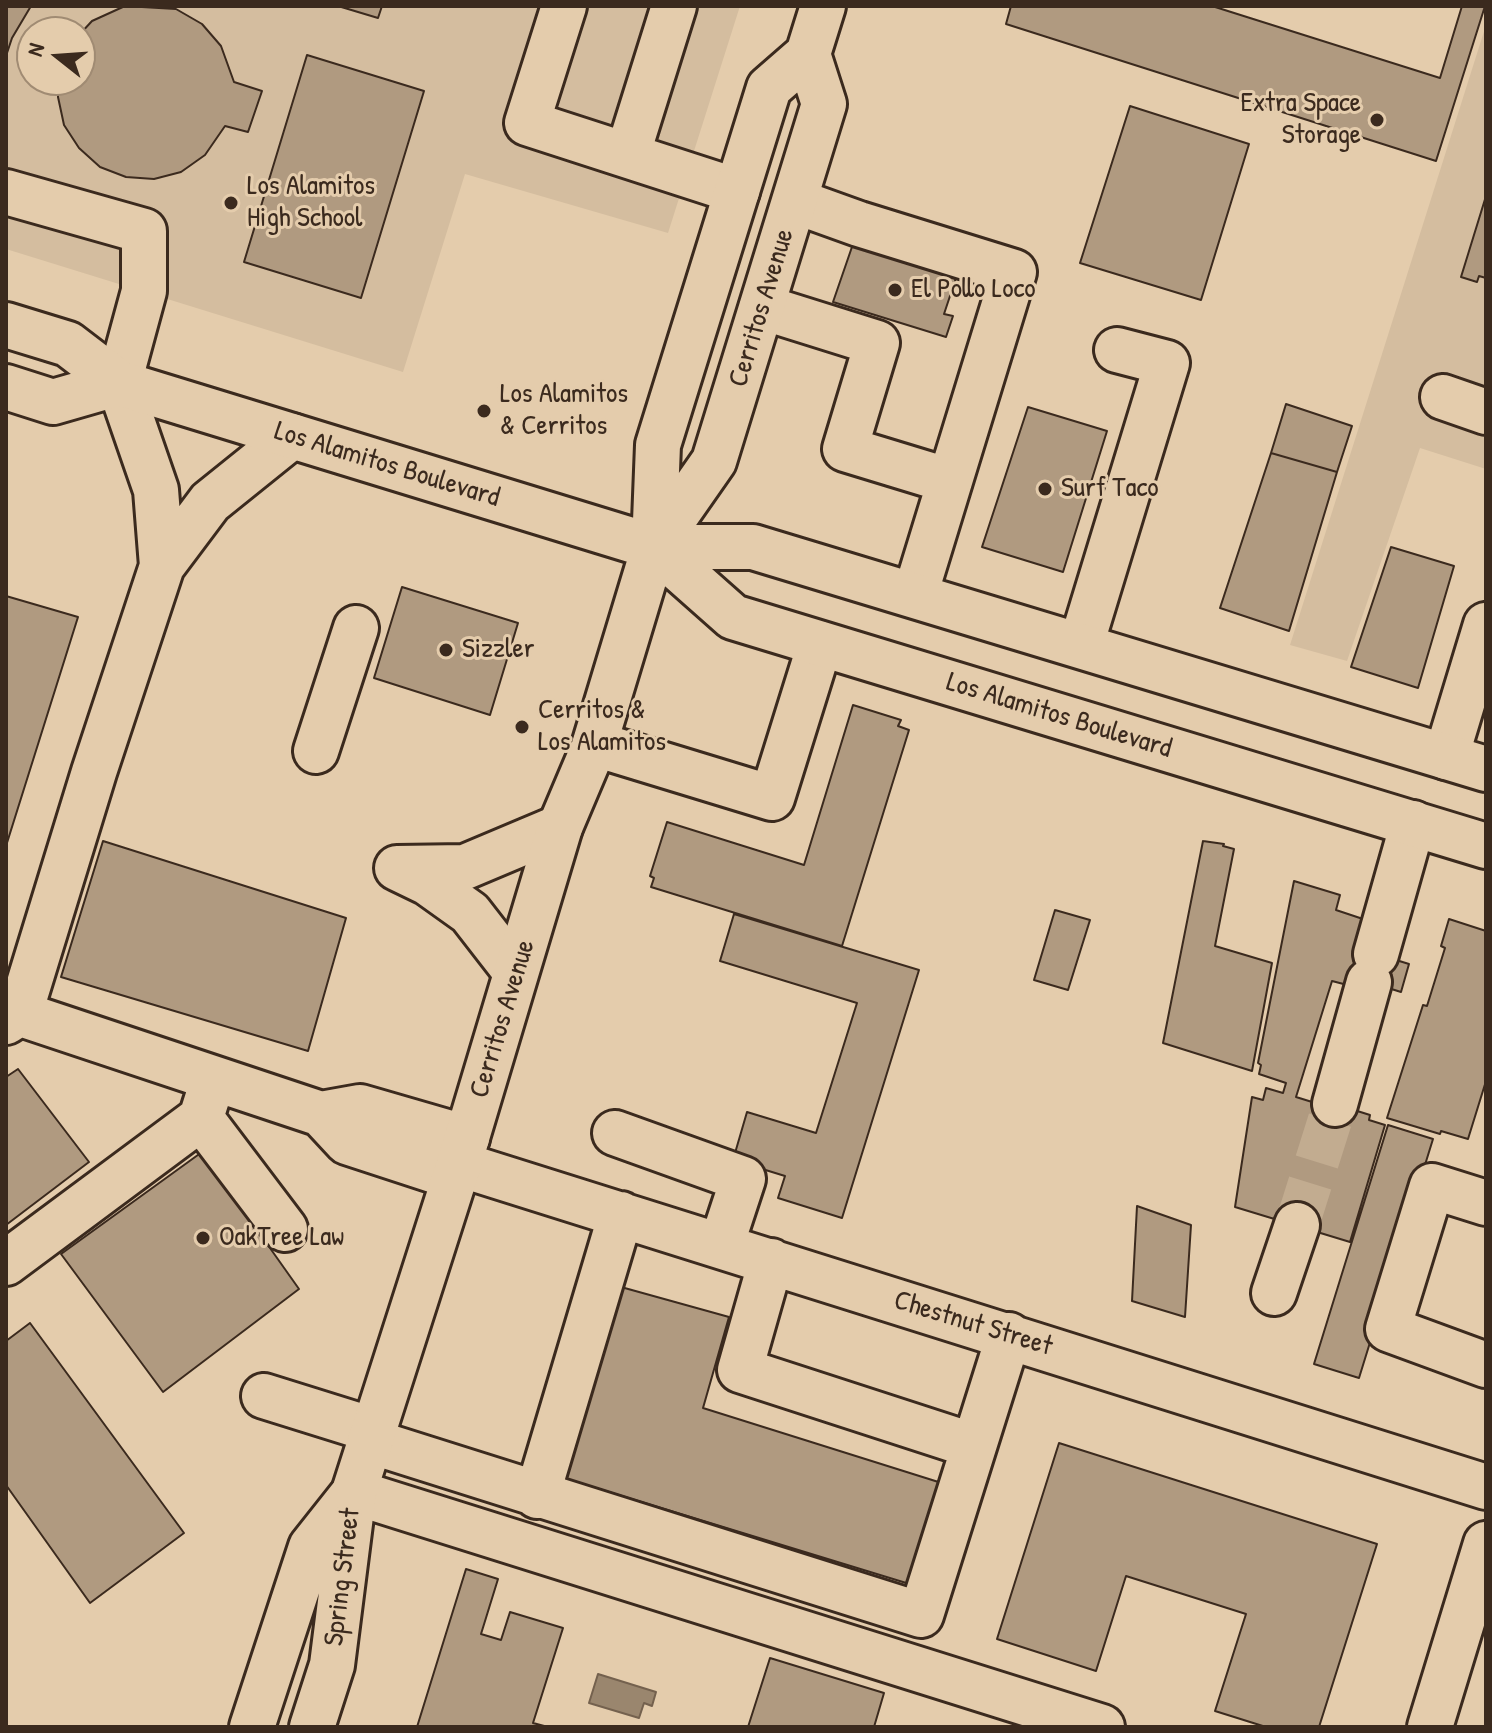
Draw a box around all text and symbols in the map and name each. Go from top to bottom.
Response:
north arrow [16,16,96,96]
text: N [19,40,51,60]
place label: Extra Space Storage [1240,87,1361,153]
marker: Extra Space Storage [1368,111,1386,129]
place label: Los Alamitos High School [247,170,375,236]
marker: Los Alamitos High School [222,194,240,212]
street label: Cerritos Avenue [722,225,802,391]
place label: El Pollo Loco [911,273,1036,307]
marker: El Pollo Loco [886,281,904,299]
place label: Los Alamitos & Cerritos [500,378,628,444]
marker: Los Alamitos & Cerritos [475,402,493,420]
street label: Los Alamitos Boulevard [270,415,504,515]
place label: Surf Taco [1061,472,1159,506]
marker: Surf Taco [1036,480,1054,498]
place label: Sizzler [462,633,534,667]
marker: Sizzler [437,641,455,659]
street label: Los Alamitos Boulevard [942,666,1176,766]
place label: Cerritos & Los Alamitos [538,694,666,760]
marker: Cerritos & Los Alamitos [513,718,531,736]
street label: Cerritos Avenue [463,936,543,1102]
place label: OakTree Law [219,1221,344,1255]
marker: OakTree Law [194,1229,212,1247]
street label: Chestnut Street [890,1284,1056,1364]
street label: Spring Street [318,1506,368,1648]

